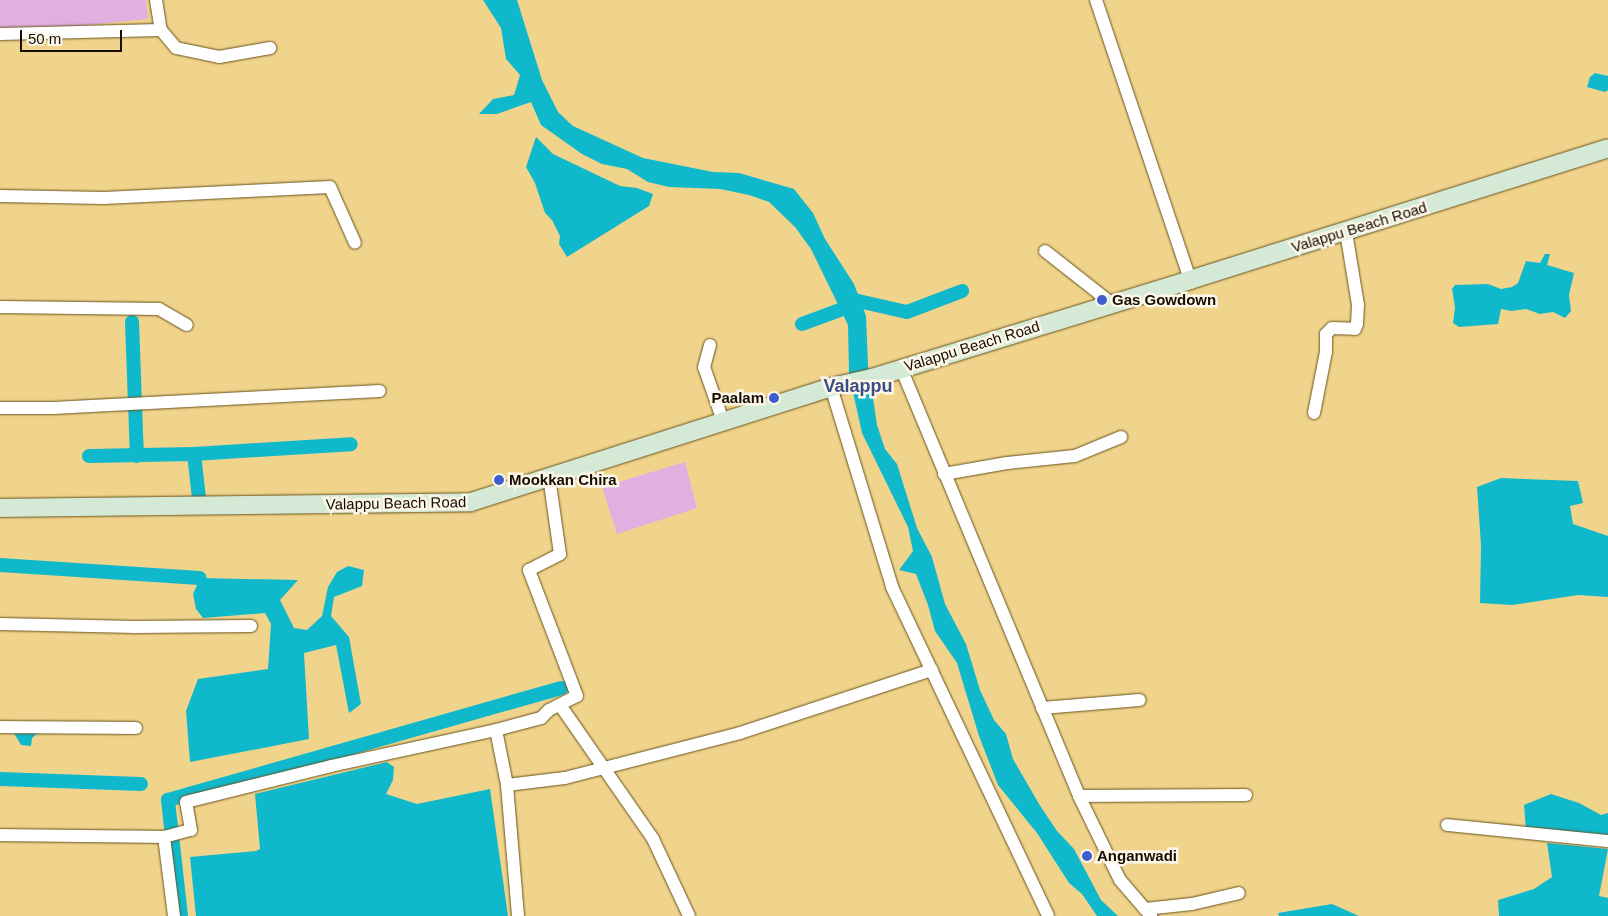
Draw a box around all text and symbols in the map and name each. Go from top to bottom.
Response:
scale bar [22,20,125,52]
text: 50 m [28,30,61,47]
street label: Valappu Beach Road [1289,198,1429,256]
place label: Gas Gowdown [1112,291,1216,309]
marker: Gas Gowdown [1096,294,1108,306]
street label: Valappu Beach Road [902,317,1042,375]
district label: Valappu [823,375,893,397]
place label: Paalam [711,389,764,407]
marker: Paalam [768,392,780,404]
place label: Mookkan Chira [509,471,617,489]
marker: Mookkan Chira [493,474,505,486]
street label: Valappu Beach Road [326,493,466,513]
place label: Anganwadi [1097,847,1177,865]
marker: Anganwadi [1081,850,1093,862]

